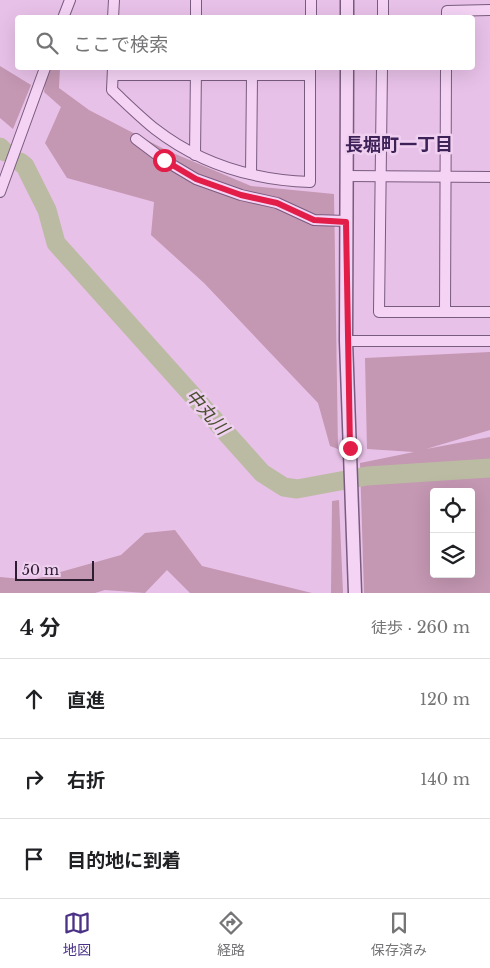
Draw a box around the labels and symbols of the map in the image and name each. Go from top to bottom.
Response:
district label: 長堀町一丁目 [345,134,453,156]
route start [153,149,176,172]
water label: 中丸川 [181,385,235,441]
route end [339,437,362,460]
scale bar [15,558,94,581]

